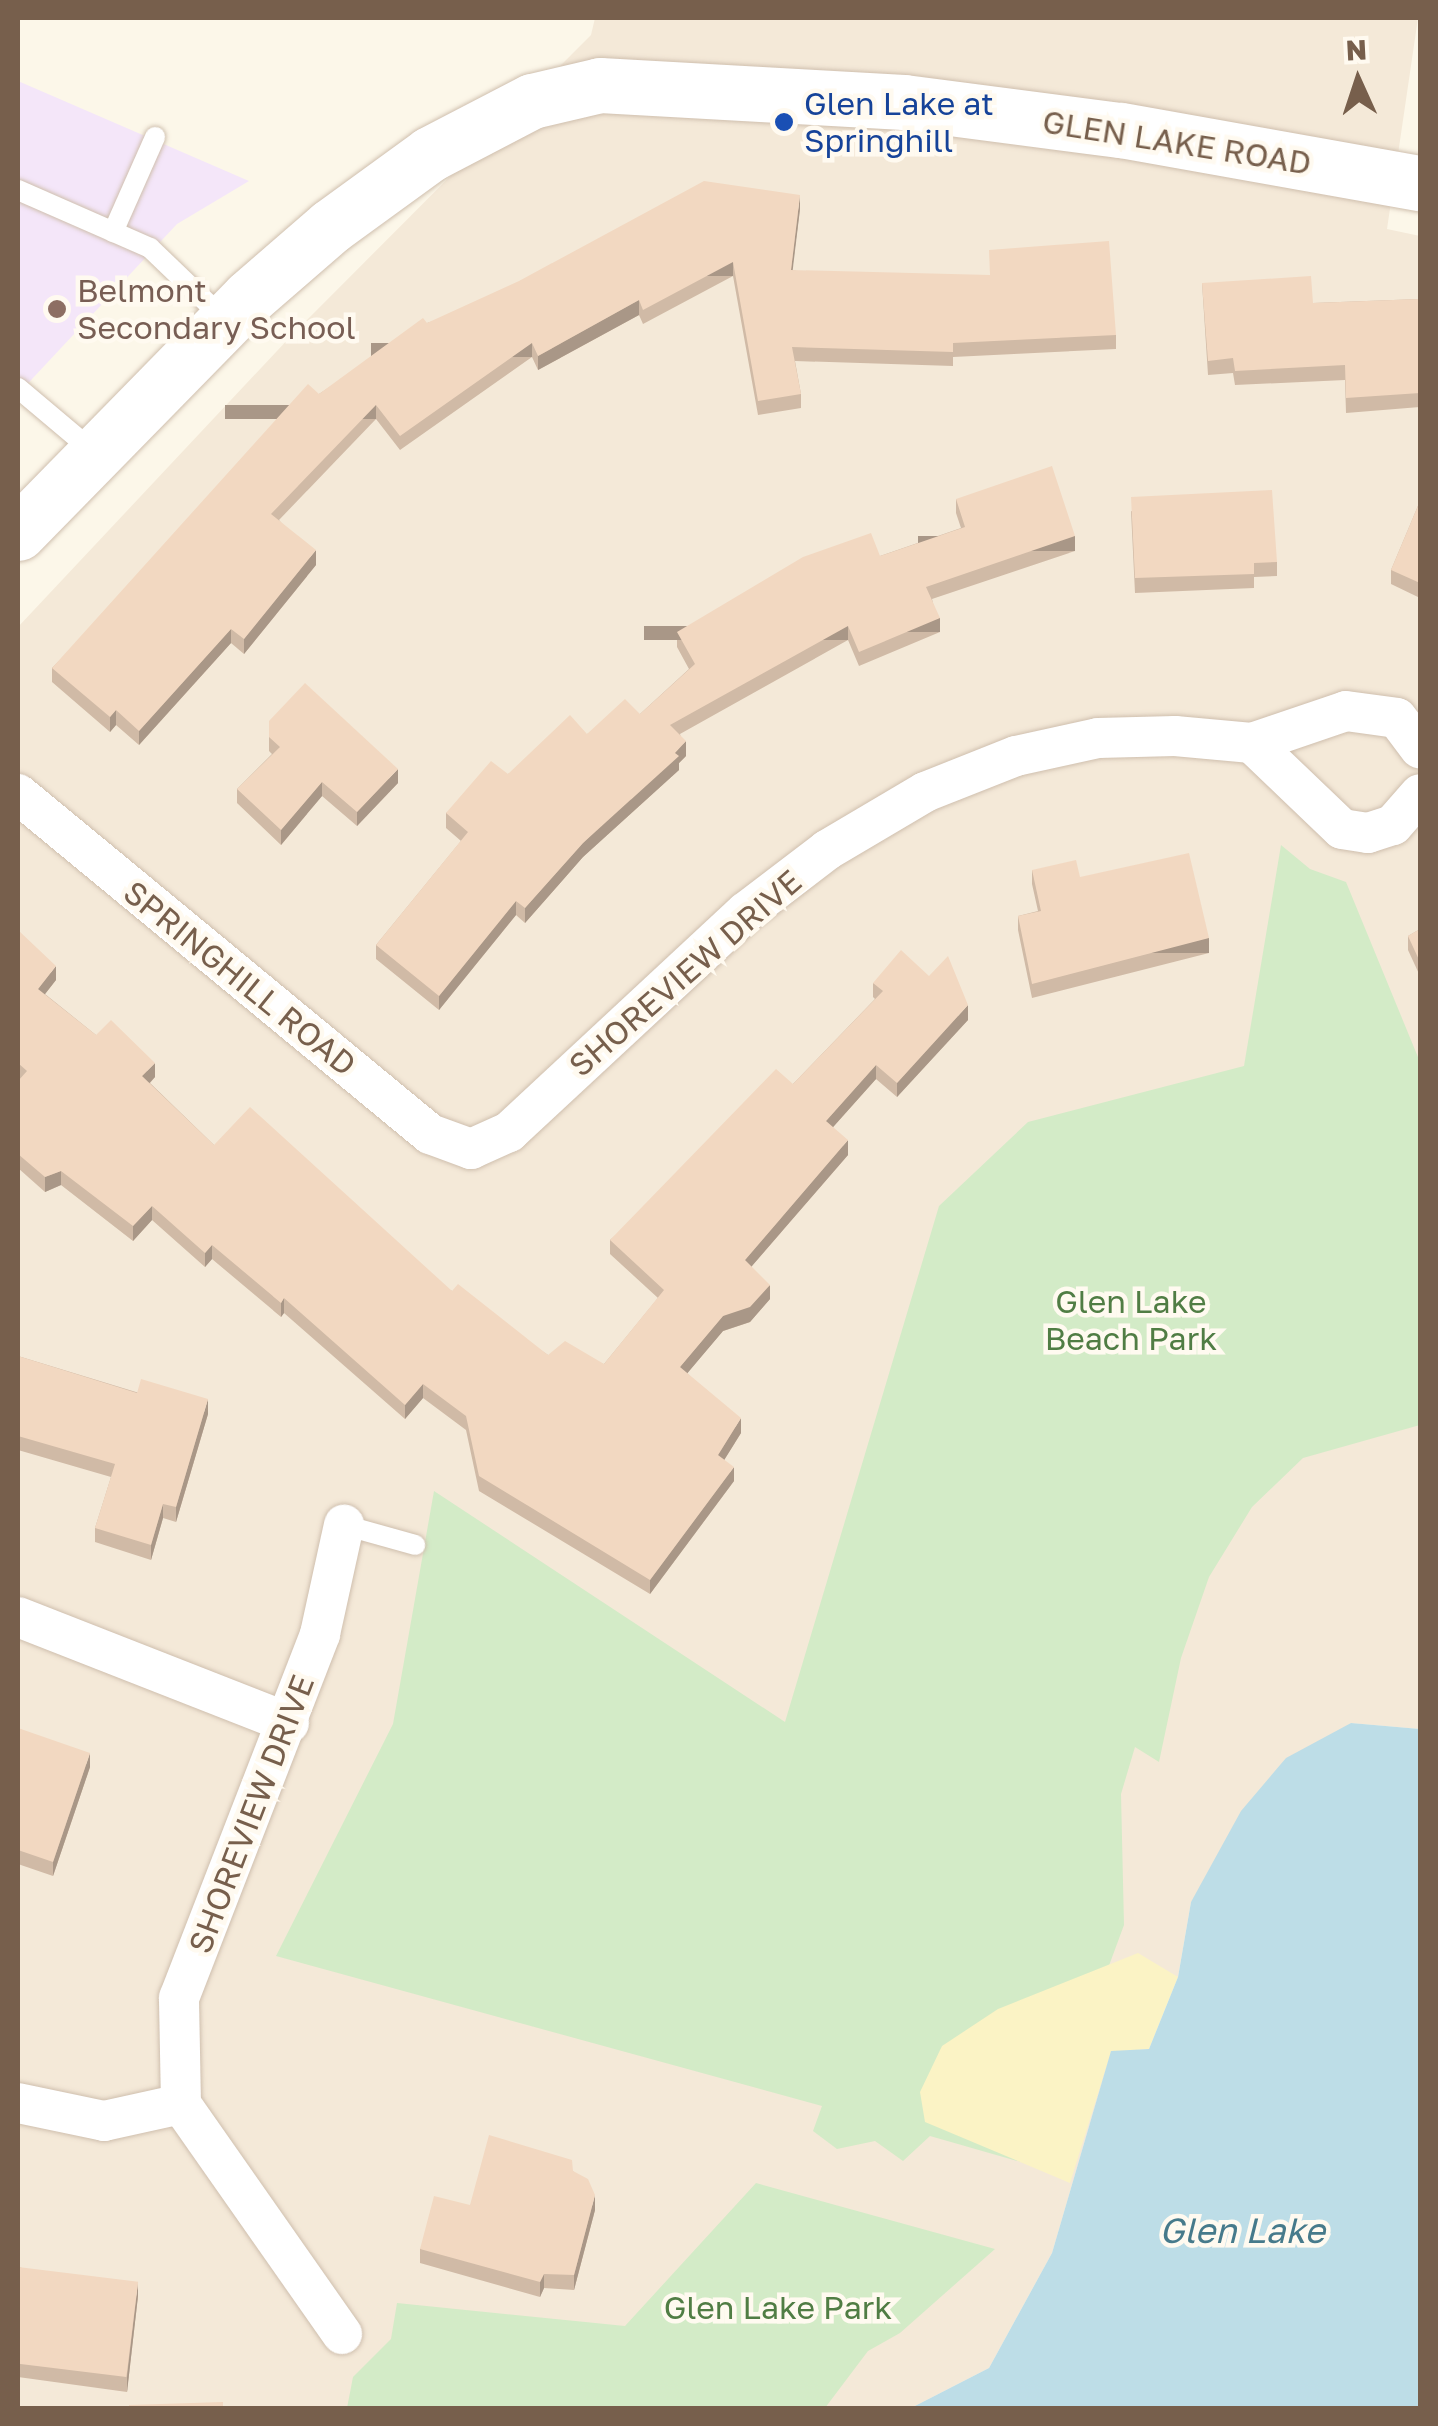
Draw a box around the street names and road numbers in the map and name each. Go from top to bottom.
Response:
street label: GLEN LAKE ROAD [1040,102,1314,182]
street label: SHOREVIEW DRIVE [561,862,809,1084]
street label: SPRINGHILL ROAD [116,873,364,1083]
street label: SHOREVIEW DRIVE [180,1669,322,1959]

